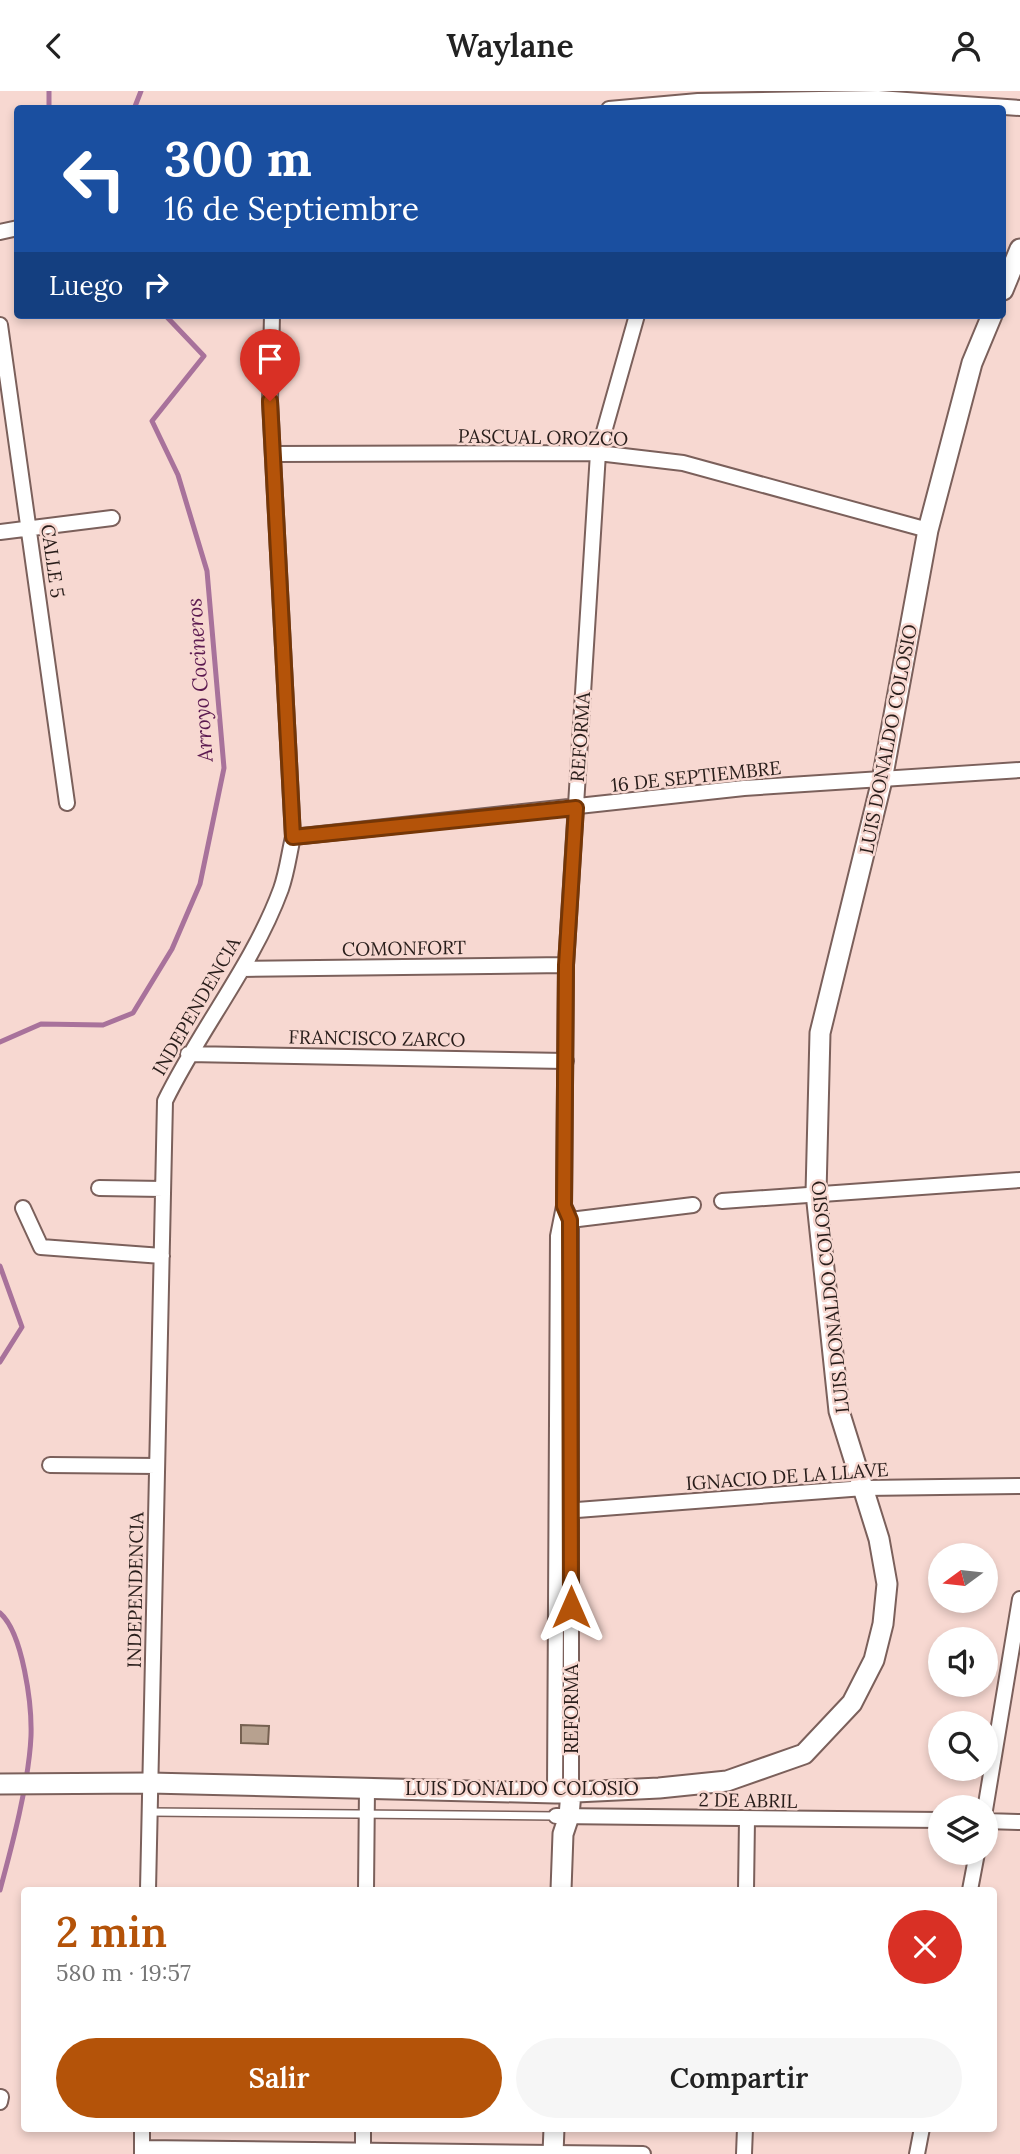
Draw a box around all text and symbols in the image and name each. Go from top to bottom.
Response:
text: Waylane [446,25,574,66]
icon: back [35,27,73,65]
icon: person [947,27,985,65]
text: 300 m [164,127,312,189]
icon: left [49,133,140,224]
text: 16 de Septiembre [164,188,419,229]
icon: right [137,266,175,304]
text: Luego [49,269,123,302]
pin [240,329,300,401]
icon: arrive [251,340,289,378]
street label: PASCUAL OROZCO [458,424,628,450]
street label: CALLE 5 [36,523,70,599]
water label: Arroyo Cocineros [180,597,219,764]
street label: LUIS DONALDO COLOSIO [854,622,922,856]
street label: REFORMA [565,690,595,783]
street label: 16 DE SEPTIEMBRE [610,755,782,797]
street label: INDEPENDENCIA [147,931,246,1080]
street label: COMONFORT [342,935,466,961]
street label: FRANCISCO ZARCO [288,1024,466,1052]
street label: LUIS DONALDO COLOSIO [806,1179,854,1415]
street label: IGNACIO DE LA LLAVE [685,1457,889,1495]
street label: INDEPENDENCIA [122,1511,148,1668]
north arrow [928,1543,998,1613]
map controls [928,1543,998,1865]
position arrow [534,1570,608,1644]
button: sound [928,1627,998,1697]
street label: REFORMA [559,1663,583,1754]
button: search [928,1711,998,1781]
street label: LUIS DONALDO COLOSIO [405,1776,639,1800]
street label: 2 DE ABRIL [698,1787,798,1813]
button: layers [928,1795,998,1865]
text: 2 min [56,1905,167,1959]
button: close [888,1910,962,1984]
text: 580 m · 19:57 [56,1958,191,1987]
button: Salir [56,2038,502,2118]
button: Compartir [516,2038,962,2118]

